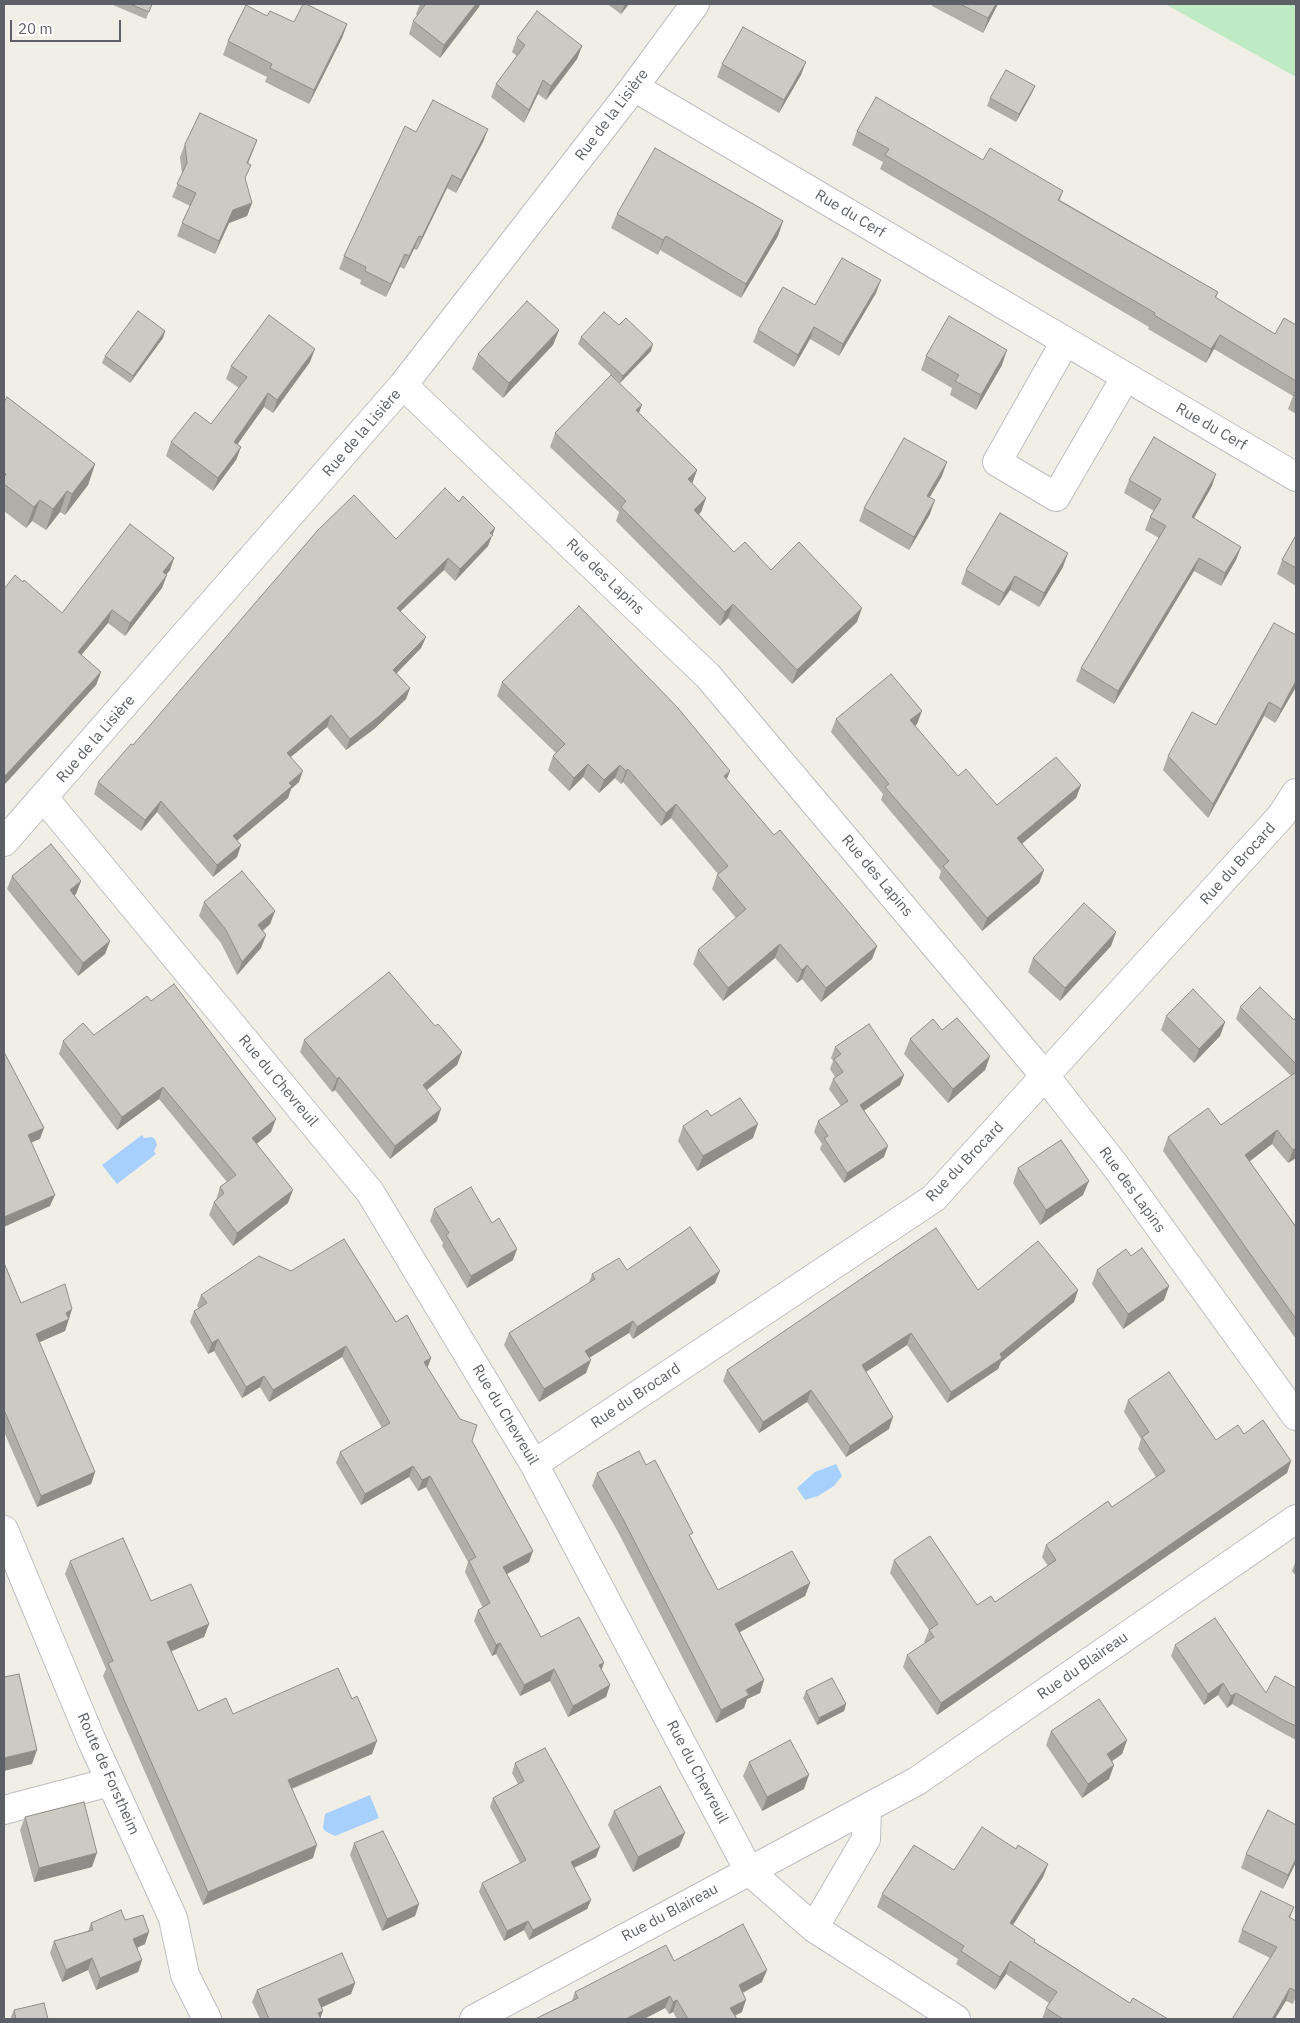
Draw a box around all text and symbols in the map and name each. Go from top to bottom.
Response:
scale bar [12,10,124,42]
text: 20 m [18,19,53,38]
street label: Rue de la Lisière [572,66,652,164]
street label: Rue du Cerf [812,186,888,242]
street label: Rue de la Lisière [319,386,405,480]
street label: Rue du Cerf [1172,400,1250,454]
street label: Rue des Lapins [562,535,648,619]
street label: Rue de la Lisière [53,692,139,786]
street label: Rue du Brocard [1197,819,1279,909]
street label: Rue des Lapins [837,831,917,921]
street label: Rue du Chevreuil [234,1032,322,1130]
street label: Rue du Brocard [922,1118,1008,1206]
street label: Rue des Lapins [1095,1144,1169,1236]
street label: Rue du Brocard [588,1359,684,1433]
street label: Rue du Chevreuil [468,1362,542,1468]
street label: Rue du Blaireau [1034,1628,1132,1704]
street label: Route de Forstheim [73,1710,143,1838]
street label: Rue du Chevreuil [662,1717,732,1827]
street label: Rue du Blaireau [619,1880,721,1946]

